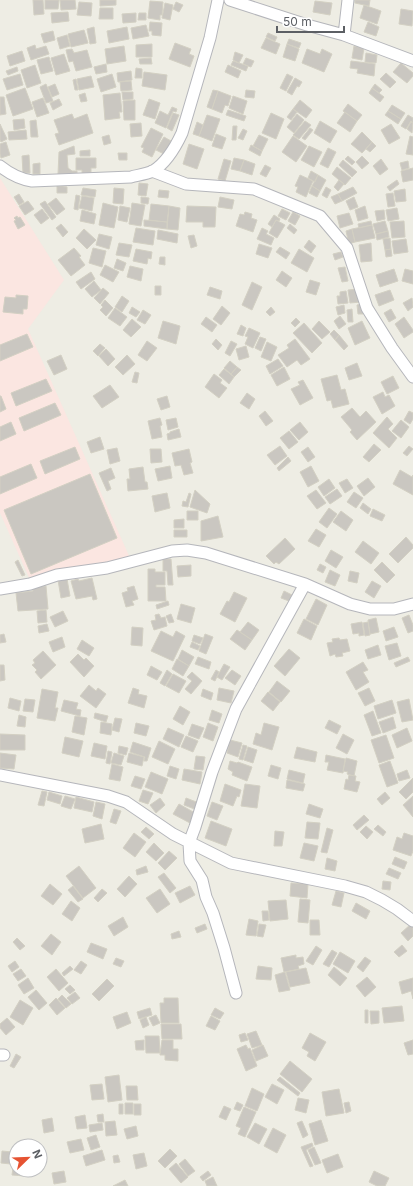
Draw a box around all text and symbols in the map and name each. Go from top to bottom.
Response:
scale bar [277,8,344,34]
text: 50 m [283,14,312,29]
north arrow [8,1138,48,1178]
text: N [29,1147,45,1161]

